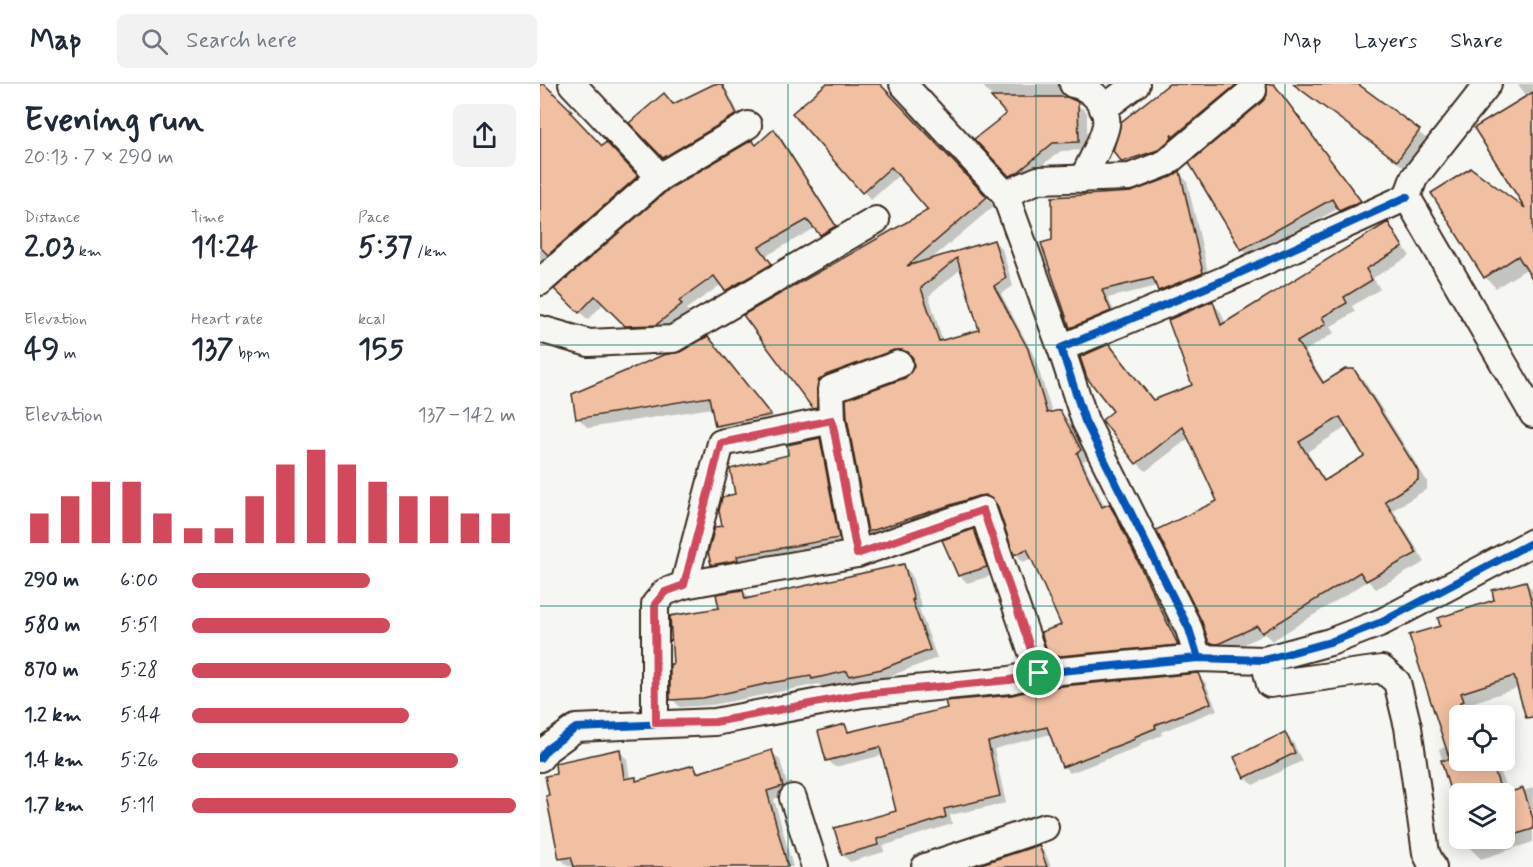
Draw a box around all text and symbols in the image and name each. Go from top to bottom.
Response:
search box [117,14,537,68]
text: Map [30,23,81,60]
icon: search [138,25,171,58]
text: Search here [186,27,297,55]
text: Map [1283,27,1321,55]
text: Layers [1354,27,1417,55]
text: Share [1450,27,1503,55]
text: Evening run [24,99,204,143]
button: share [453,104,516,167]
text: 20:13 · 7 × 290 m [24,144,174,171]
text: Distance [24,207,80,228]
text: Time [191,207,225,228]
text: Pace [358,207,390,228]
text: 2.03 [24,228,74,267]
text: 11:24 [191,228,258,267]
text: 5:37 [358,228,413,267]
text: km [74,241,102,262]
text: /km [413,241,447,262]
text: Elevation [24,309,87,330]
text: Heart rate [191,309,263,330]
text: kcal [358,309,385,330]
text: 49 [24,330,59,369]
text: 137 [191,330,234,369]
text: 155 [358,330,404,369]
text: m [59,343,76,364]
text: bpm [234,343,270,364]
text: Elevation [24,402,103,429]
text: 137–142 m [418,402,516,429]
text: 290 m [24,567,79,594]
text: 6:00 [120,567,158,594]
text: 580 m [24,612,80,639]
text: 5:51 [120,612,158,639]
pin [1013,647,1064,698]
icon: arrive [1022,656,1055,689]
text: 870 m [24,657,79,684]
text: 5:28 [120,657,158,684]
text: 1.2 km [24,702,81,729]
text: 5:44 [120,702,161,729]
map controls [1449,705,1515,849]
button: locate [1449,705,1515,771]
text: 1.4 km [24,747,83,774]
text: 5:26 [120,747,158,774]
button: layers [1449,783,1515,849]
text: 1.7 km [24,792,84,819]
text: 5:11 [120,792,155,819]

